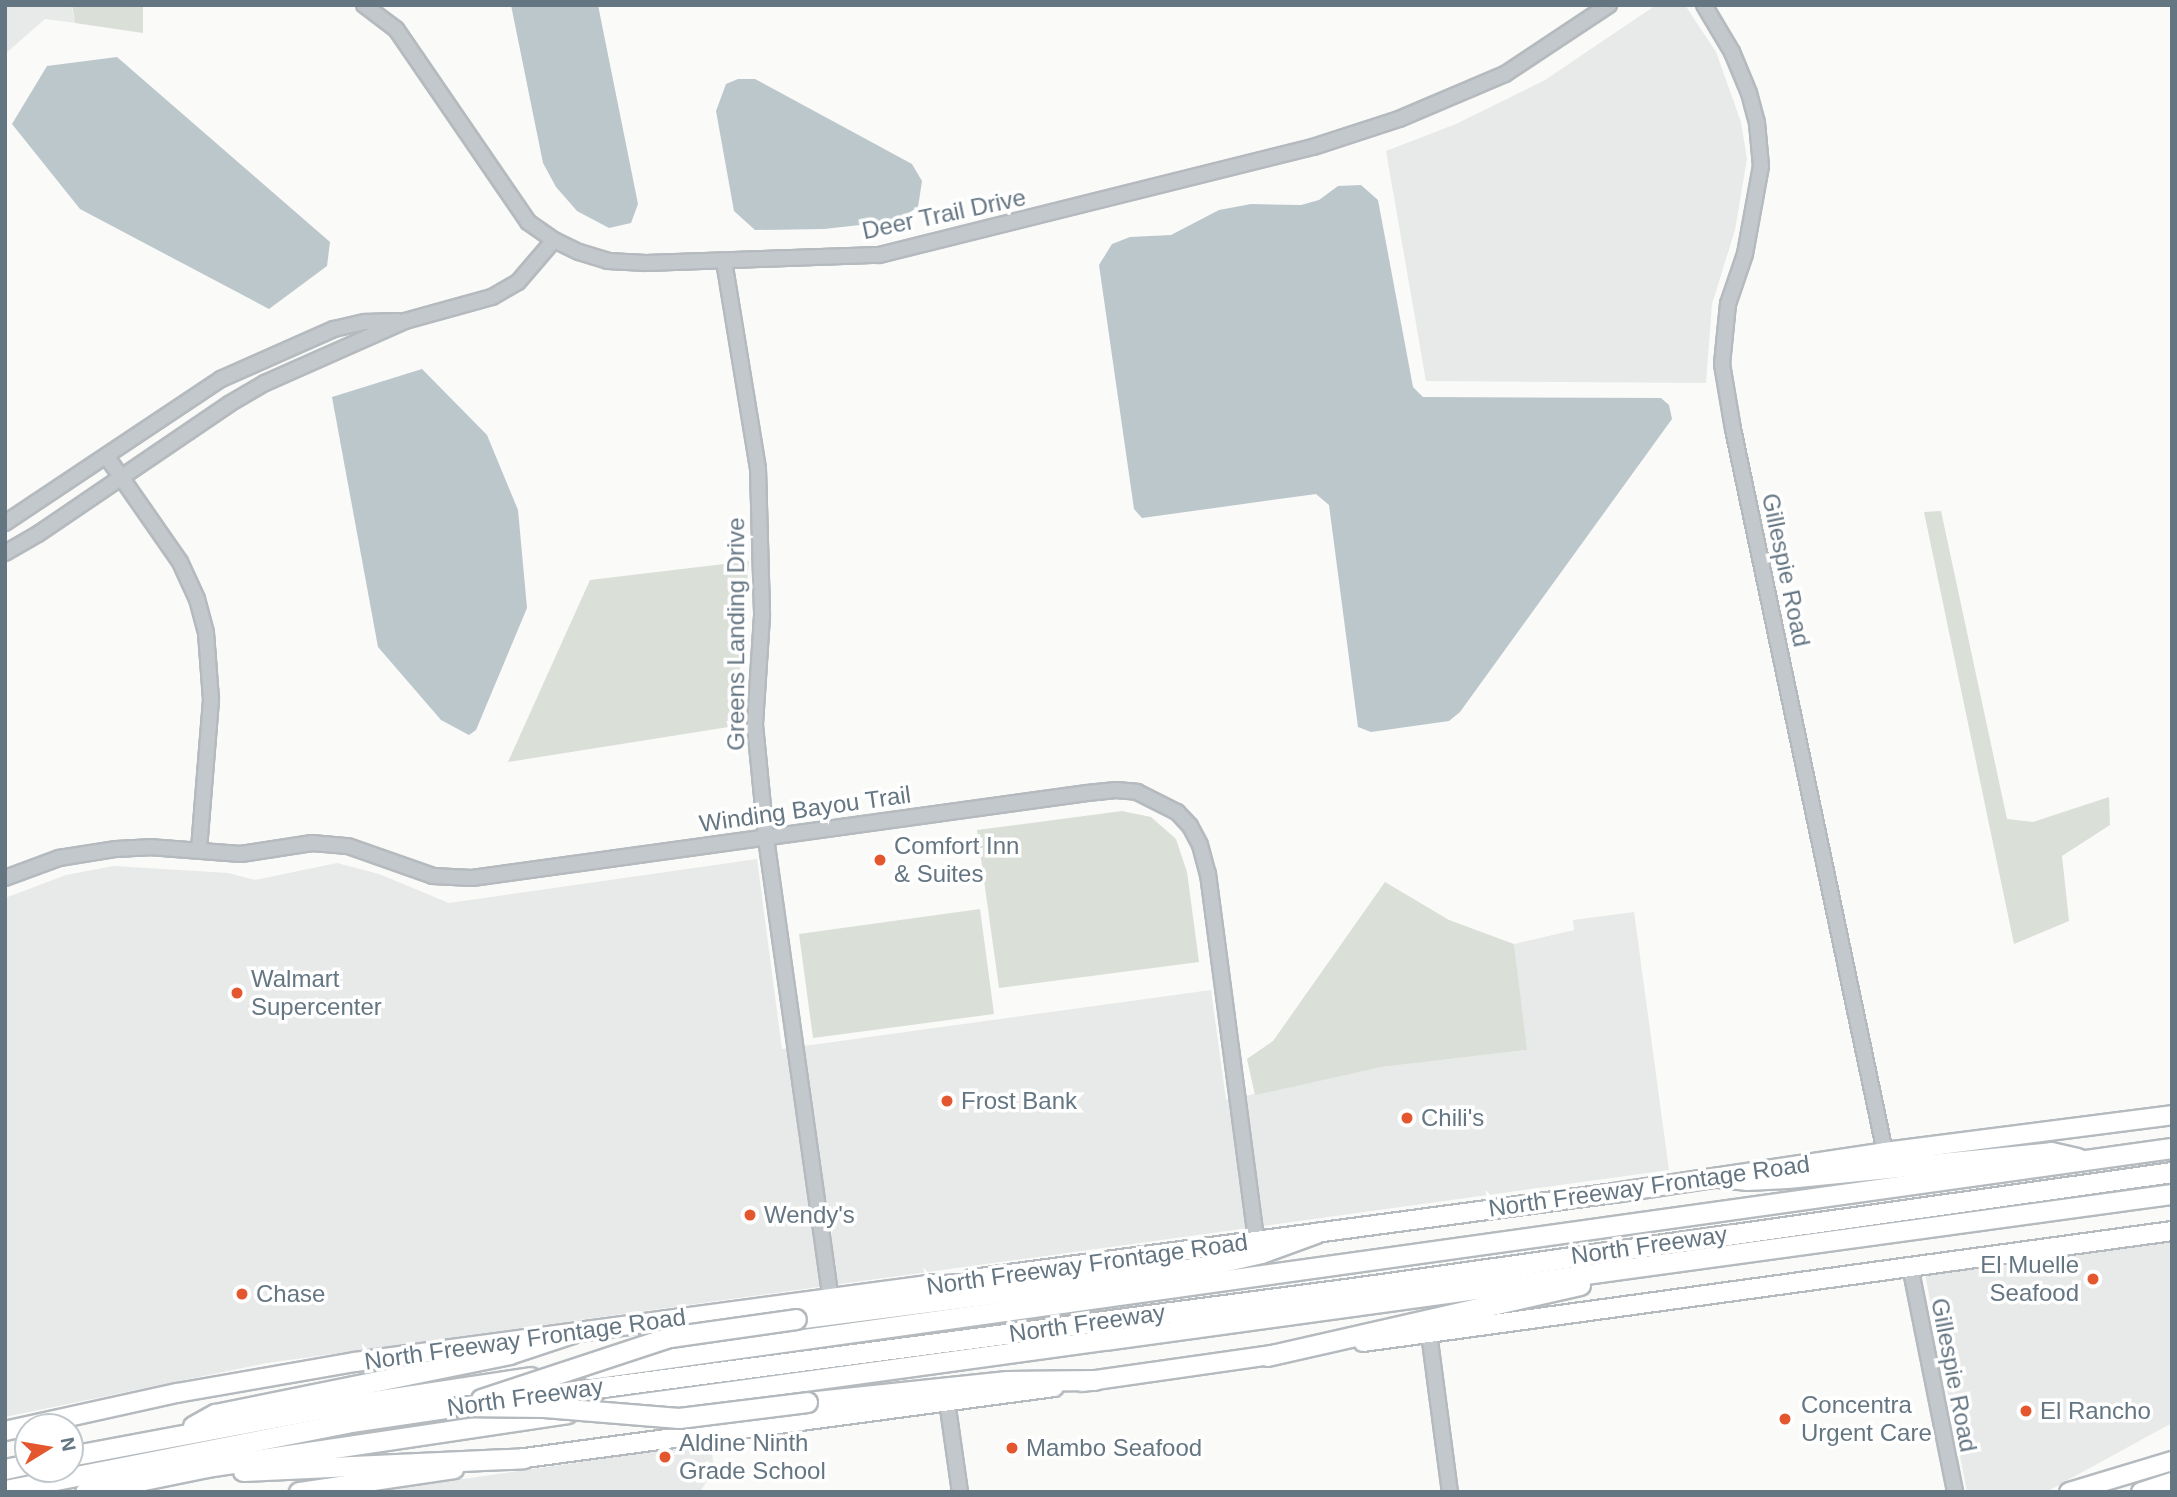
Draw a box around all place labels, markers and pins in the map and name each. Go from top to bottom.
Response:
place label: Comfort Inn & Suites [894,832,1019,888]
marker: Comfort Inn & Suites [872,852,888,868]
place label: Walmart Supercenter [251,965,382,1021]
marker: Walmart Supercenter [229,985,245,1001]
place label: Frost Bank [961,1087,1077,1115]
marker: Frost Bank [939,1093,955,1109]
place label: Chili's [1421,1104,1484,1132]
marker: Chili's [1399,1110,1415,1126]
place label: Wendy's [764,1201,855,1229]
marker: Wendy's [742,1207,758,1223]
place label: El Muelle Seafood [1980,1251,2079,1307]
marker: El Muelle Seafood [2085,1271,2101,1287]
place label: Chase [256,1280,325,1308]
marker: Chase [234,1286,250,1302]
place label: Concentra Urgent Care [1801,1391,1932,1447]
place label: El Rancho [2040,1397,2151,1425]
marker: El Rancho [2018,1403,2034,1419]
marker: Concentra Urgent Care [1775,1409,1795,1429]
place label: Aldine Ninth Grade School [679,1429,826,1485]
place label: Mambo Seafood [1026,1434,1202,1462]
marker: Mambo Seafood [1004,1440,1020,1456]
marker: Aldine Ninth Grade School [657,1449,673,1465]

